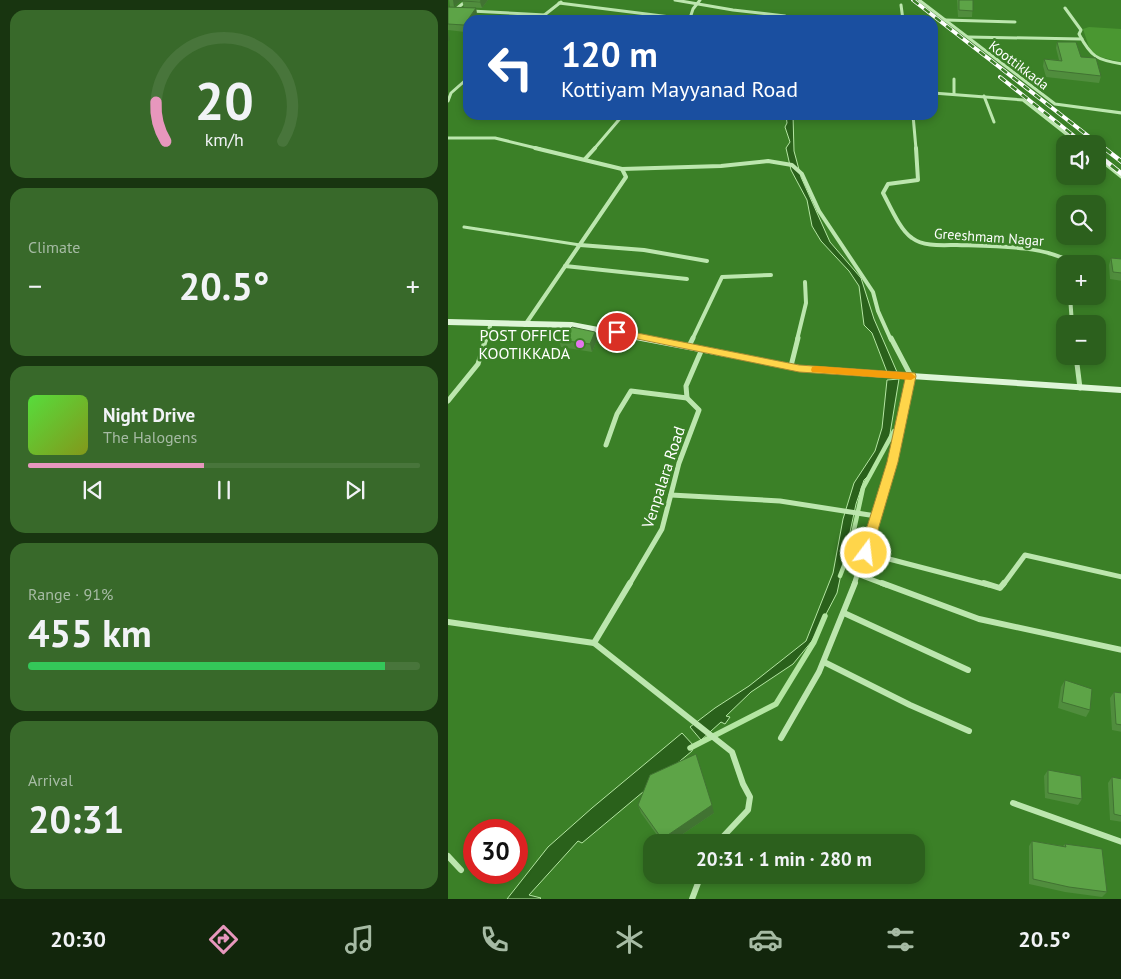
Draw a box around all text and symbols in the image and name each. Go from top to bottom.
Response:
text: 120 m [561,31,658,77]
icon: left [478,35,543,100]
street label: Koottikkada [985,36,1053,94]
text: 20 [195,67,253,134]
text: Kottiyam Mayyanad Road [561,75,798,103]
text: km/h [204,128,244,151]
map controls [1056,135,1106,365]
button: sound [1056,135,1106,185]
button: search [1056,195,1106,245]
street label: Greeshmam Nagar [934,224,1045,250]
text: Climate [28,237,80,257]
button: + [1056,255,1106,305]
text: 20.5° [179,261,269,310]
text: − [28,267,42,304]
text: + [406,267,420,304]
pin [596,311,638,353]
button: − [1056,315,1106,365]
icon: arrive [603,318,631,346]
place label: POST OFFICE KOOTIKKADA [479,325,571,363]
marker: POST OFFICE KOOTIKKADA [574,338,586,350]
text: Night Drive [103,403,195,427]
street label: Venpalara Road [637,424,689,531]
text: The Halogens [103,427,197,447]
icon: previous [79,476,107,504]
icon: pause [210,476,238,504]
icon: next [341,476,369,504]
position arrow [839,526,891,578]
text: Range · 91% [28,584,113,604]
text: 455 km [28,608,152,657]
text: Arrival [28,770,73,790]
text: 20:31 [28,794,124,843]
speed limit sign: 30 [463,819,528,884]
text: 20:31 · 1 min · 280 m [696,847,872,871]
icon: directions [206,922,241,957]
icon: music [342,922,377,957]
icon: phone [477,922,512,957]
icon: climate [612,922,647,957]
icon: car [748,922,783,957]
icon: filters [883,922,918,957]
text: 20:30 [50,925,106,953]
text: 20.5° [1018,925,1071,953]

